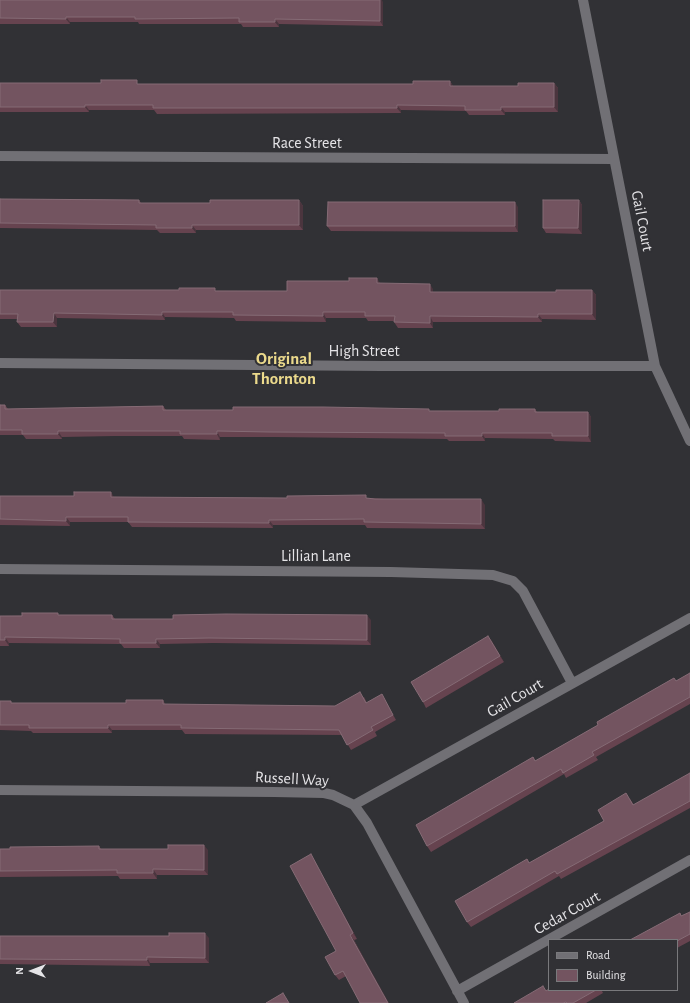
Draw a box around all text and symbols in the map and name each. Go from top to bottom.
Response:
street label: Race Street [272,133,342,153]
street label: Gail Court [627,189,657,253]
street label: High Street [328,341,400,361]
district label: Original Thornton [252,349,316,389]
street label: Lillian Lane [281,546,351,566]
street label: Gail Court [484,674,546,722]
street label: Russell Way [255,767,329,791]
street label: Cedar Court [530,887,604,939]
legend [548,939,678,991]
text: Road [586,949,610,961]
north arrow [12,951,52,991]
text: N [14,967,25,975]
text: Building [586,969,626,981]

